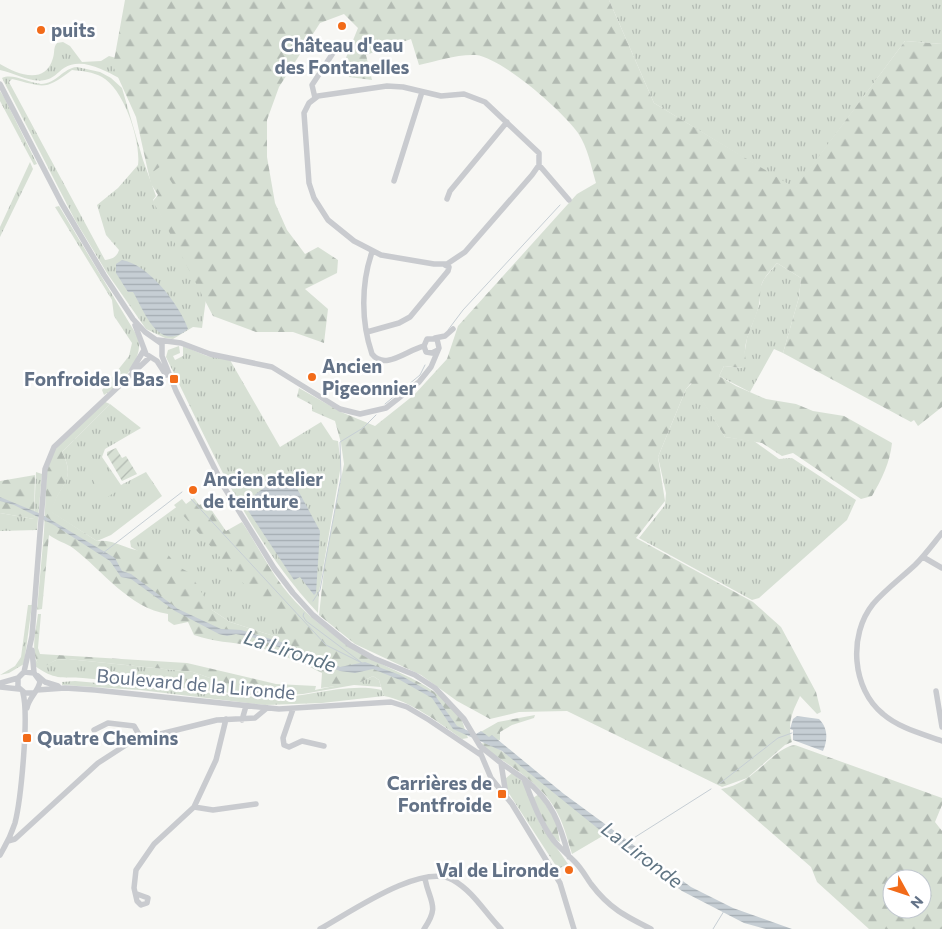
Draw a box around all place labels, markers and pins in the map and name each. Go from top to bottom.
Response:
place label: puits [51,18,95,41]
marker: Château d'eau des Fontanelles [336,20,348,32]
marker: puits [35,24,47,36]
place label: Château d'eau des Fontanelles [275,33,410,78]
place label: Ancien Pigeonnier [322,354,417,399]
place label: Fonfroide le Bas [24,367,164,390]
marker: Ancien Pigeonnier [306,371,318,383]
marker: Fonfroide le Bas [168,373,180,385]
place label: Ancien atelier de teinture [203,467,323,512]
marker: Ancien atelier de teinture [187,484,199,496]
place label: Quatre Chemins [37,726,178,749]
marker: Quatre Chemins [21,732,33,744]
place label: Carrières de Fontfroide [387,771,492,816]
marker: Carrières de Fontfroide [496,788,508,800]
place label: Val de Lironde [436,858,559,881]
marker: Val de Lironde [563,864,575,876]

